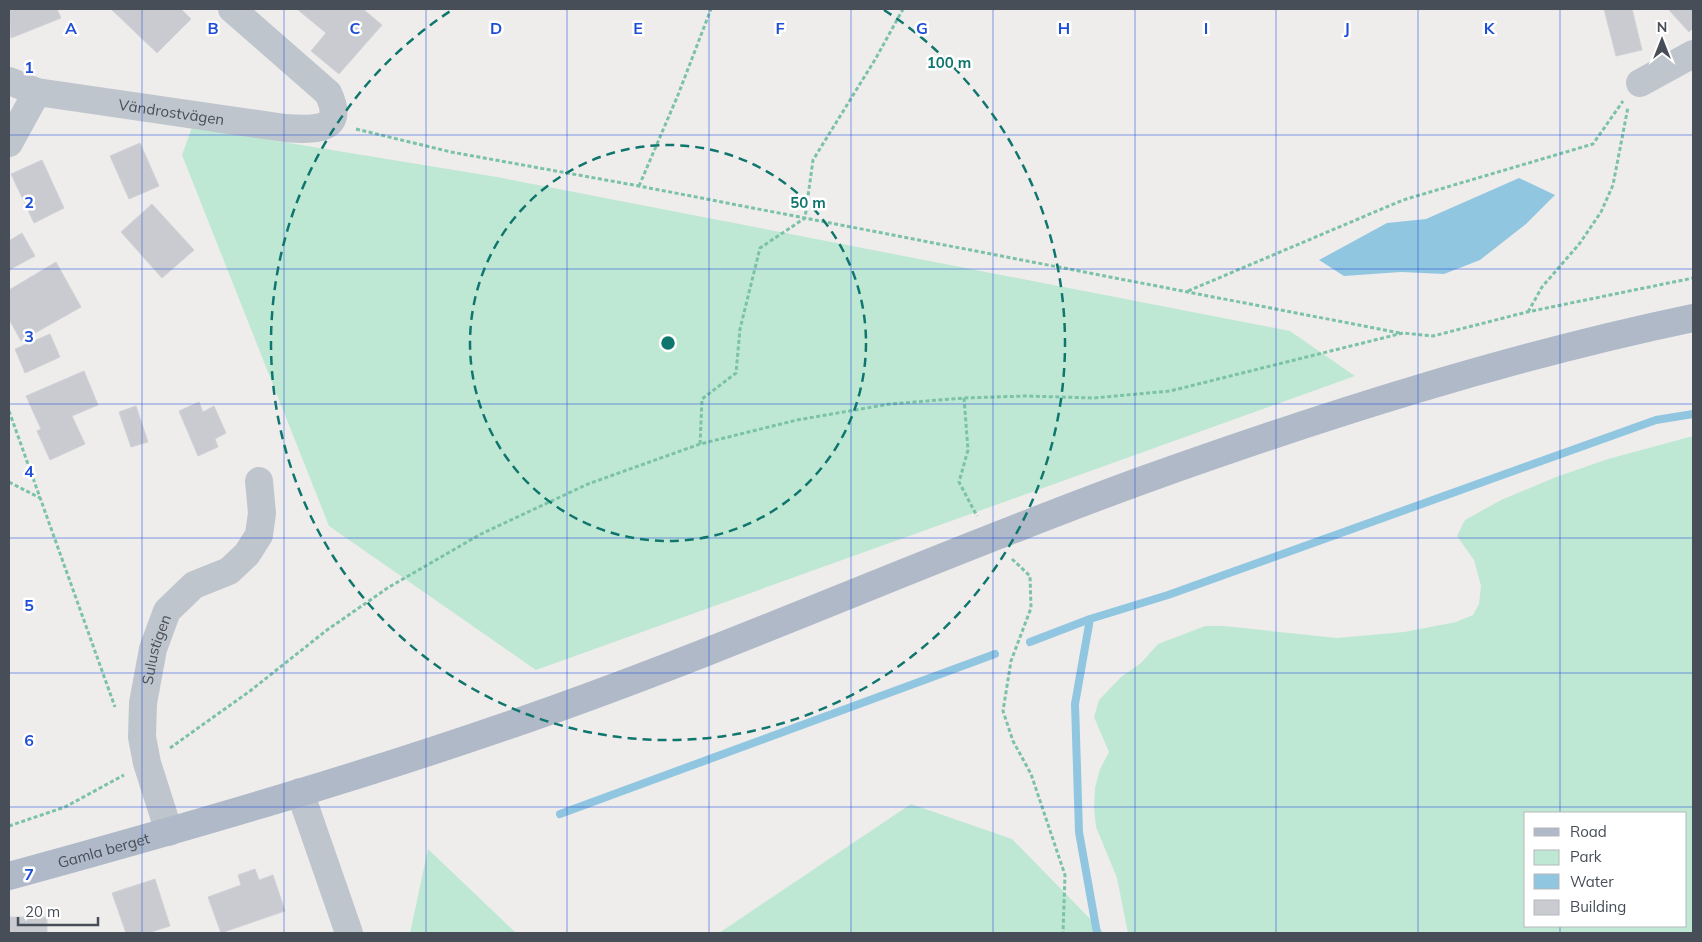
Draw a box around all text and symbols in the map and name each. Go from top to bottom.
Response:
north arrow [1637,15,1687,65]
text: A [65,18,77,38]
text: B [207,18,219,38]
text: C [350,18,361,38]
text: D [490,18,502,38]
text: E [633,18,643,38]
text: F [775,18,785,38]
text: G [916,18,928,38]
text: H [1058,18,1070,38]
text: I [1204,18,1208,38]
text: J [1344,18,1350,38]
text: K [1484,18,1496,38]
text: N [1657,18,1667,36]
text: 100 m [927,53,971,72]
text: 1 [24,57,34,77]
street label: Vändrostvägen [117,94,226,129]
text: 2 [24,192,34,212]
text: 50 m [790,193,826,212]
text: 3 [24,326,34,346]
centre of rings [659,334,677,352]
text: 4 [24,461,34,481]
text: 5 [24,595,34,615]
street label: Sulustigen [137,612,175,686]
text: 6 [24,730,34,750]
legend [1524,812,1687,927]
text: Road [1570,822,1607,841]
street label: Gamla berget [55,828,152,872]
text: Park [1570,847,1602,866]
text: 7 [24,864,34,884]
text: Water [1570,872,1614,891]
scale bar [18,894,98,926]
text: Building [1570,897,1626,916]
text: 20 m [25,902,60,921]

